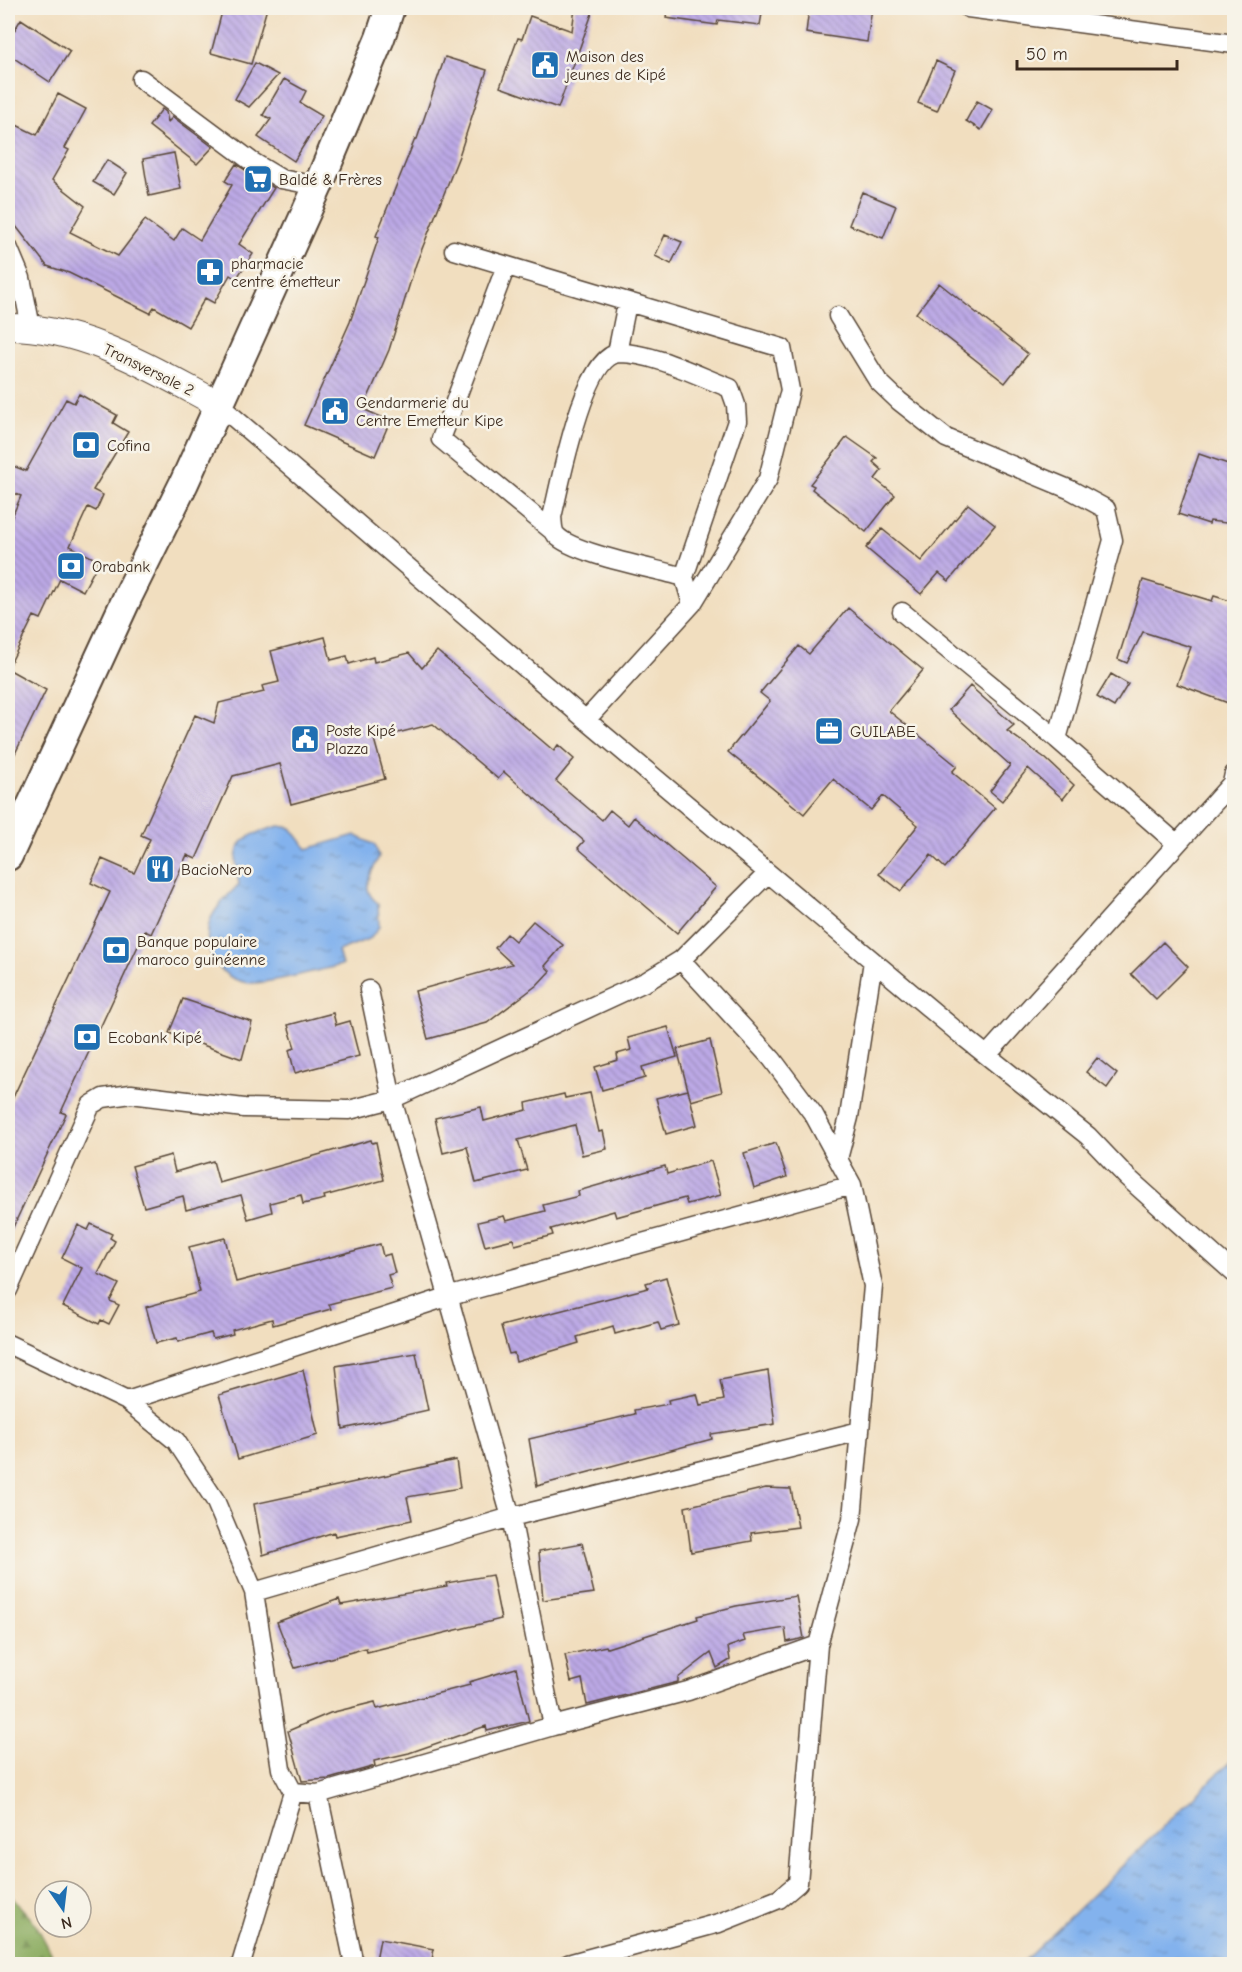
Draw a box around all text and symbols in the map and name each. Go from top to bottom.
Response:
scale bar [1017,33,1178,71]
text: 50 m [1026,44,1068,65]
place label: Maison des jeunes de Kipé [564,48,666,84]
public building icon: Maison des jeunes de Kipé [529,49,561,81]
supermarket icon: Baldé & Frères [242,163,274,195]
place label: Baldé & Frères [279,171,382,189]
place label: pharmacie centre émetteur [231,255,341,291]
pharmacy icon: pharmacie centre émetteur [194,256,226,288]
street label: Transversale 2 [100,340,197,400]
place label: Gendarmerie du Centre Emetteur Kipe [356,394,503,430]
public building icon: Gendarmerie du Centre Emetteur Kipe [319,395,351,427]
bank icon: Cofina [70,429,102,461]
place label: Cofina [107,437,150,455]
bank icon: Orabank [55,550,87,582]
place label: Orabank [92,558,150,576]
office icon: GUILABE [813,715,845,747]
place label: Poste Kipé Plazza [326,722,396,758]
public building icon: Poste Kipé Plazza [289,723,321,755]
place label: GUILABE [850,723,916,741]
restaurant icon: BacioNero [144,853,176,885]
place label: BacioNero [181,861,252,879]
place label: Banque populaire maroco guinéenne [137,933,265,969]
bank icon: Banque populaire maroco guinéenne [100,934,132,966]
bank icon: Ecobank Kipé [71,1021,103,1053]
place label: Ecobank Kipé [108,1029,202,1047]
north arrow [33,1879,93,1939]
text: N [59,1913,74,1933]

